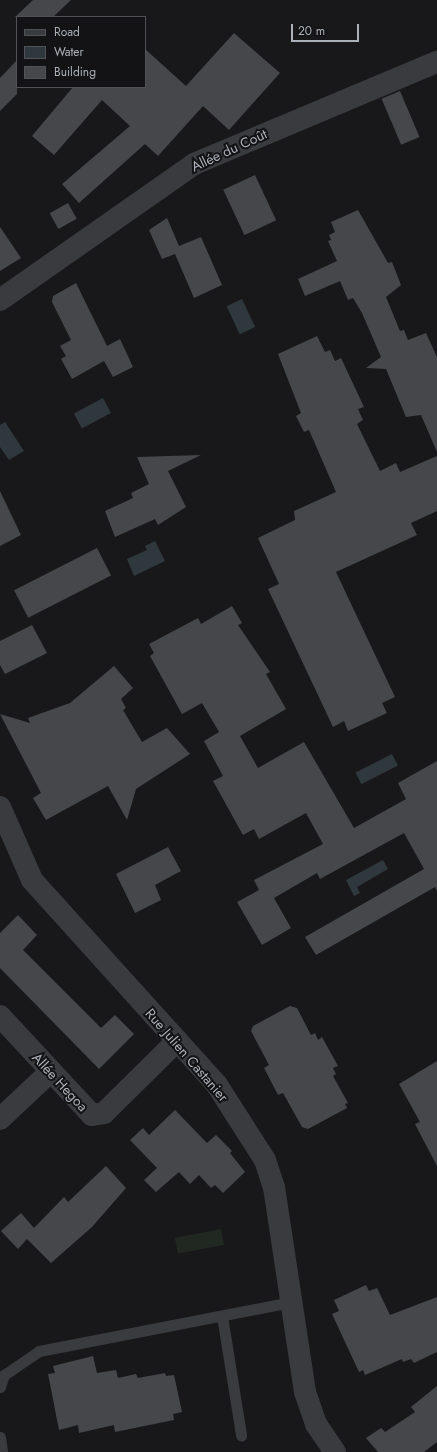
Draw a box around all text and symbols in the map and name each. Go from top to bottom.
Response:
legend [16,16,146,88]
scale bar [293,16,361,42]
text: 20 m [298,22,325,40]
text: Road [54,23,80,41]
text: Water [54,43,84,61]
text: Building [54,63,96,81]
street label: Allée du Coût [188,125,270,175]
street label: Rue Julien Castanier [142,1005,232,1105]
street label: Allée Hegoa [29,1049,91,1115]

